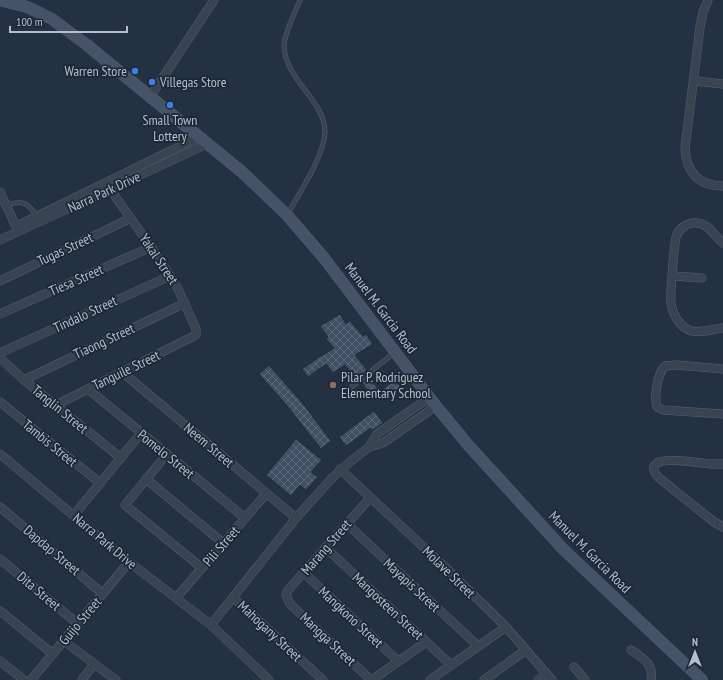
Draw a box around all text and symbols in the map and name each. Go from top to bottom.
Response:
scale bar [10,8,127,34]
text: 100 m [16,14,43,29]
place label: Warren Store [65,62,127,80]
marker: Warren Store [130,66,140,76]
place label: Villegas Store [159,73,227,91]
marker: Villegas Store [147,77,157,87]
marker: Small Town Lottery [165,100,175,110]
place label: Small Town Lottery [143,111,197,145]
street label: Narra Park Drive [65,167,143,217]
street label: Tugas Street [34,228,96,270]
street label: Yakal Street [135,230,183,288]
street label: Manuel M. Garcia Road [341,259,421,357]
street label: Tiesa Street [46,260,106,300]
street label: Tindalo Street [50,291,120,337]
street label: Tiaong Street [71,319,137,363]
street label: Tanguile Street [89,346,163,394]
place label: Pilar P. Rodriguez Elementary School [341,368,431,402]
marker: Pilar P. Rodriguez Elementary School [328,380,338,390]
street label: Tanglin Street [28,381,92,437]
street label: Tambis Street [19,415,81,471]
street label: Neem Street [180,419,238,471]
street label: Pomelo Street [134,426,198,483]
street label: Manuel M. Garcia Road [545,507,635,597]
street label: Narra Park Drive [69,509,141,573]
street label: Marang Street [297,515,355,579]
street label: Dapdap Street [20,521,84,579]
street label: Pili Street [199,522,244,570]
street label: Molave Street [419,542,479,602]
street label: Mayapis Street [380,554,444,616]
street label: Dita Street [13,567,65,615]
street label: Mangosteen Street [349,568,427,644]
street label: Mangkono Street [315,582,387,652]
street label: Guijo Street [55,593,105,649]
street label: Mahogany Street [234,597,306,665]
street label: Mangga Street [296,608,360,670]
north arrow [675,632,715,672]
text: N [692,635,698,649]

